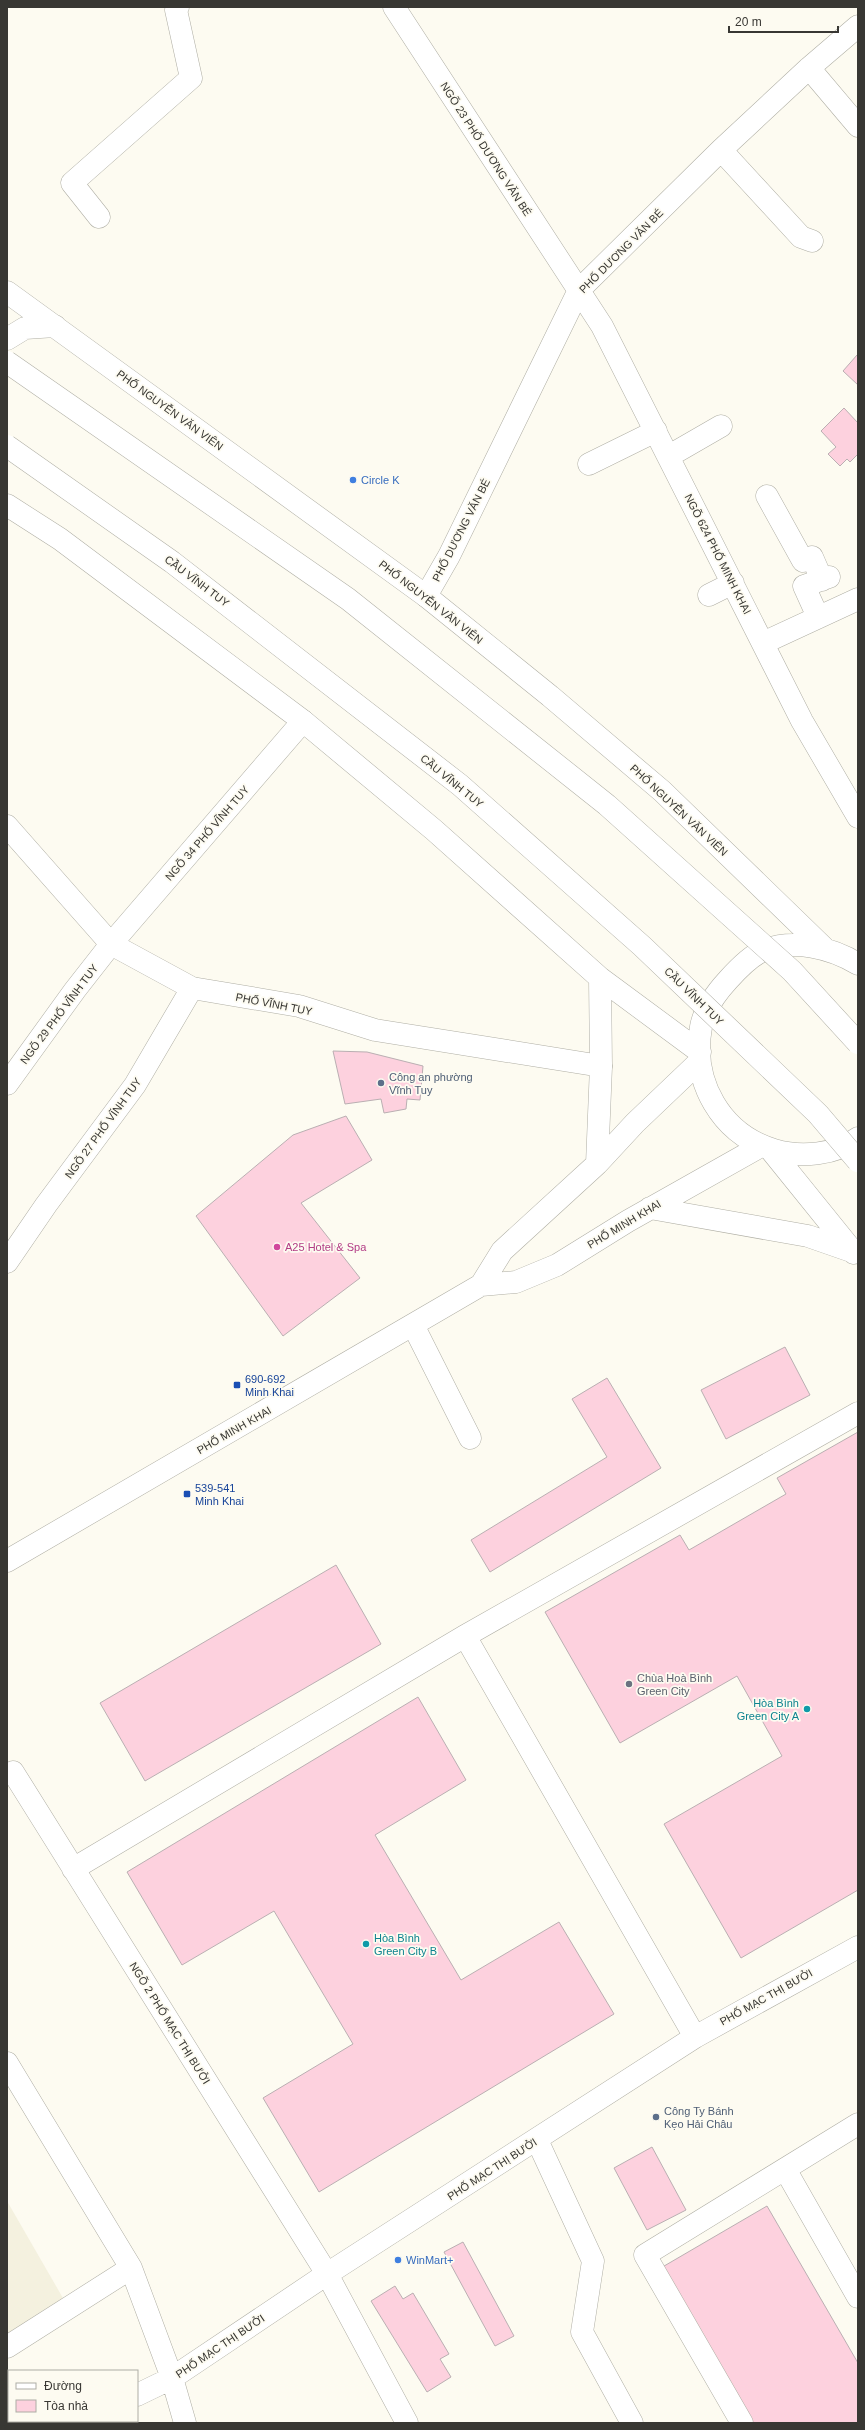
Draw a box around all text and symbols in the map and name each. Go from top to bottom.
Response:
scale bar [729,8,838,34]
text: 20 m [735,15,762,29]
street label: NGÕ 23 PHỐ DƯƠNG VĂN BÉ [438,79,535,218]
street label: PHỐ DƯƠNG VĂN BÉ [576,206,665,295]
street label: PHỐ NGUYỄN VĂN VIÊN [115,367,226,453]
place label: Circle K [361,474,400,486]
marker: Circle K [348,475,358,485]
street label: PHỐ DƯƠNG VĂN BÉ [429,476,492,583]
street label: NGÕ 624 PHỐ MINH KHAI [682,491,754,616]
street label: CẦU VĨNH TUY [162,553,232,609]
street label: PHỐ NGUYỄN VĂN VIÊN [377,557,486,646]
street label: CẦU VĨNH TUY [418,752,486,810]
street label: PHỐ NGUYỄN VĂN VIÊN [628,761,731,858]
street label: NGÕ 34 PHỐ VĨNH TUY [162,782,252,883]
street label: NGÕ 29 PHỐ VĨNH TUY [17,961,101,1066]
street label: CẦU VĨNH TUY [662,965,726,1028]
street label: PHỐ VĨNH TUY [235,990,314,1017]
place label: Công an phường Vĩnh Tuy [389,1071,473,1096]
street label: NGÕ 27 PHỐ VĨNH TUY [62,1074,144,1181]
marker: Công an phường Vĩnh Tuy [376,1078,386,1088]
street label: PHỐ MINH KHAI [585,1196,663,1251]
place label: A25 Hotel & Spa [285,1241,367,1253]
marker: A25 Hotel & Spa [272,1242,282,1252]
place label: 690-692 Minh Khai [245,1373,294,1398]
marker: 690-692 Minh Khai [232,1380,242,1390]
street label: PHỐ MINH KHAI [194,1403,273,1456]
place label: 539-541 Minh Khai [195,1482,244,1507]
marker: 539-541 Minh Khai [182,1489,192,1499]
place label: Chùa Hoà Bình Green City [637,1672,712,1697]
marker: Chùa Hoà Bình Green City [624,1679,634,1689]
place label: Hòa Bình Green City A [737,1697,800,1722]
marker: Hòa Bình Green City A [802,1704,812,1714]
place label: Hòa Bình Green City B [374,1932,437,1957]
marker: Hòa Bình Green City B [361,1939,371,1949]
street label: NGÕ 2 PHỐ MẠC THỊ BƯỞI [127,1959,213,2086]
street label: PHỐ MẠC THỊ BƯỞI [717,1966,814,2028]
place label: Công Ty Bánh Kẹo Hải Châu [664,2105,734,2130]
marker: Công Ty Bánh Kẹo Hải Châu [651,2112,661,2122]
street label: PHỐ MẠC THỊ BƯỞI [444,2135,539,2202]
place label: WinMart+ [406,2254,453,2266]
marker: WinMart+ [393,2255,403,2265]
street label: PHỐ MẠC THỊ BƯỞI [173,2311,267,2380]
legend [8,2370,138,2422]
text: Đường [44,2379,82,2393]
text: Tòa nhà [44,2399,88,2413]

